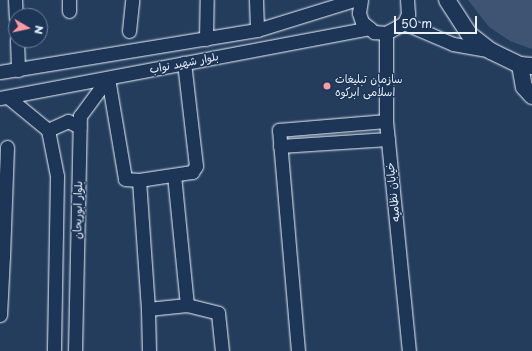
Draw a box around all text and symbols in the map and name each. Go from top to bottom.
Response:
north arrow [8,8,48,48]
scale bar [396,8,479,34]
text: 50 m [401,14,432,32]
text: N [30,24,48,35]
street label: بلوار شهید نواب [148,50,220,76]
place label: سازمان تبلیغات اسلامی ابرکوه [335,73,403,99]
marker: سازمان تبلیغات اسلامی ابرکوه [322,81,332,91]
street label: خیابان نظامیه [383,162,403,222]
street label: بلوار ابوریحان [71,181,85,239]

